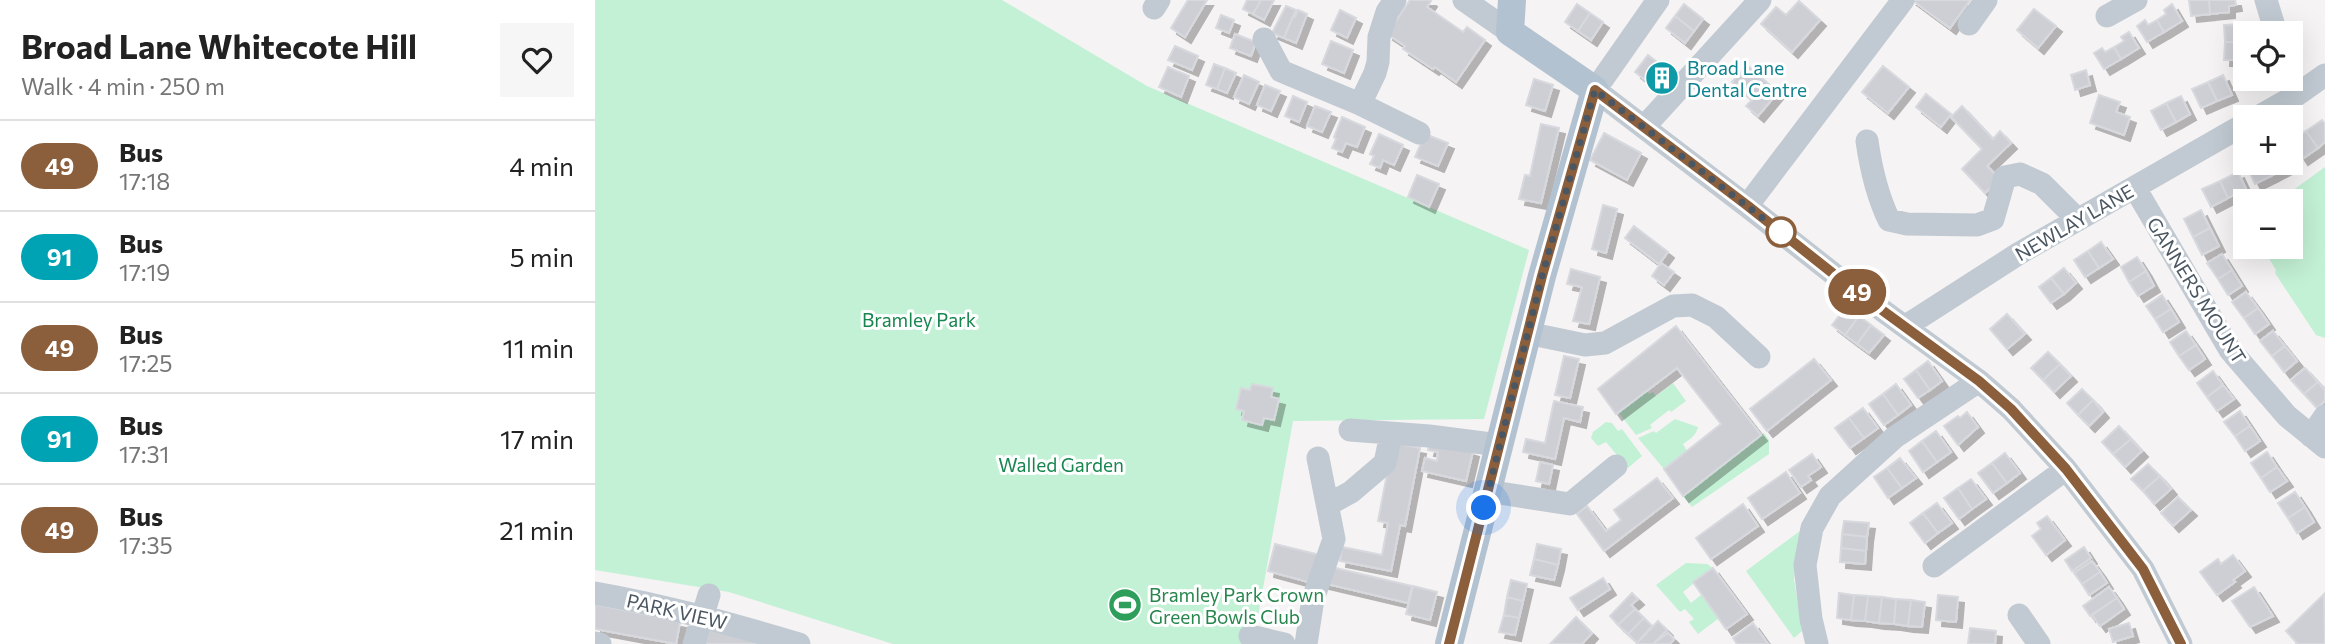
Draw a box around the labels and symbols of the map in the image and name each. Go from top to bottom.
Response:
place label: Broad Lane Dental Centre [1687,56,1807,101]
building icon: Broad Lane Dental Centre [1643,59,1681,97]
street label: NEWLAY LANE [2011,179,2137,265]
street label: GANNERS MOUNT [2143,213,2251,367]
unlabelled marker [1766,217,1796,247]
line badge: 49 [1825,269,1889,315]
park label: Bramley Park [862,308,976,331]
park label: Walled Garden [998,453,1124,476]
your location [1466,490,1501,525]
place label: Bramley Park Crown Green Bowls Club [1149,583,1324,628]
sports icon: Bramley Park Crown Green Bowls Club [1106,586,1144,624]
street label: PARK VIEW [625,588,729,634]

